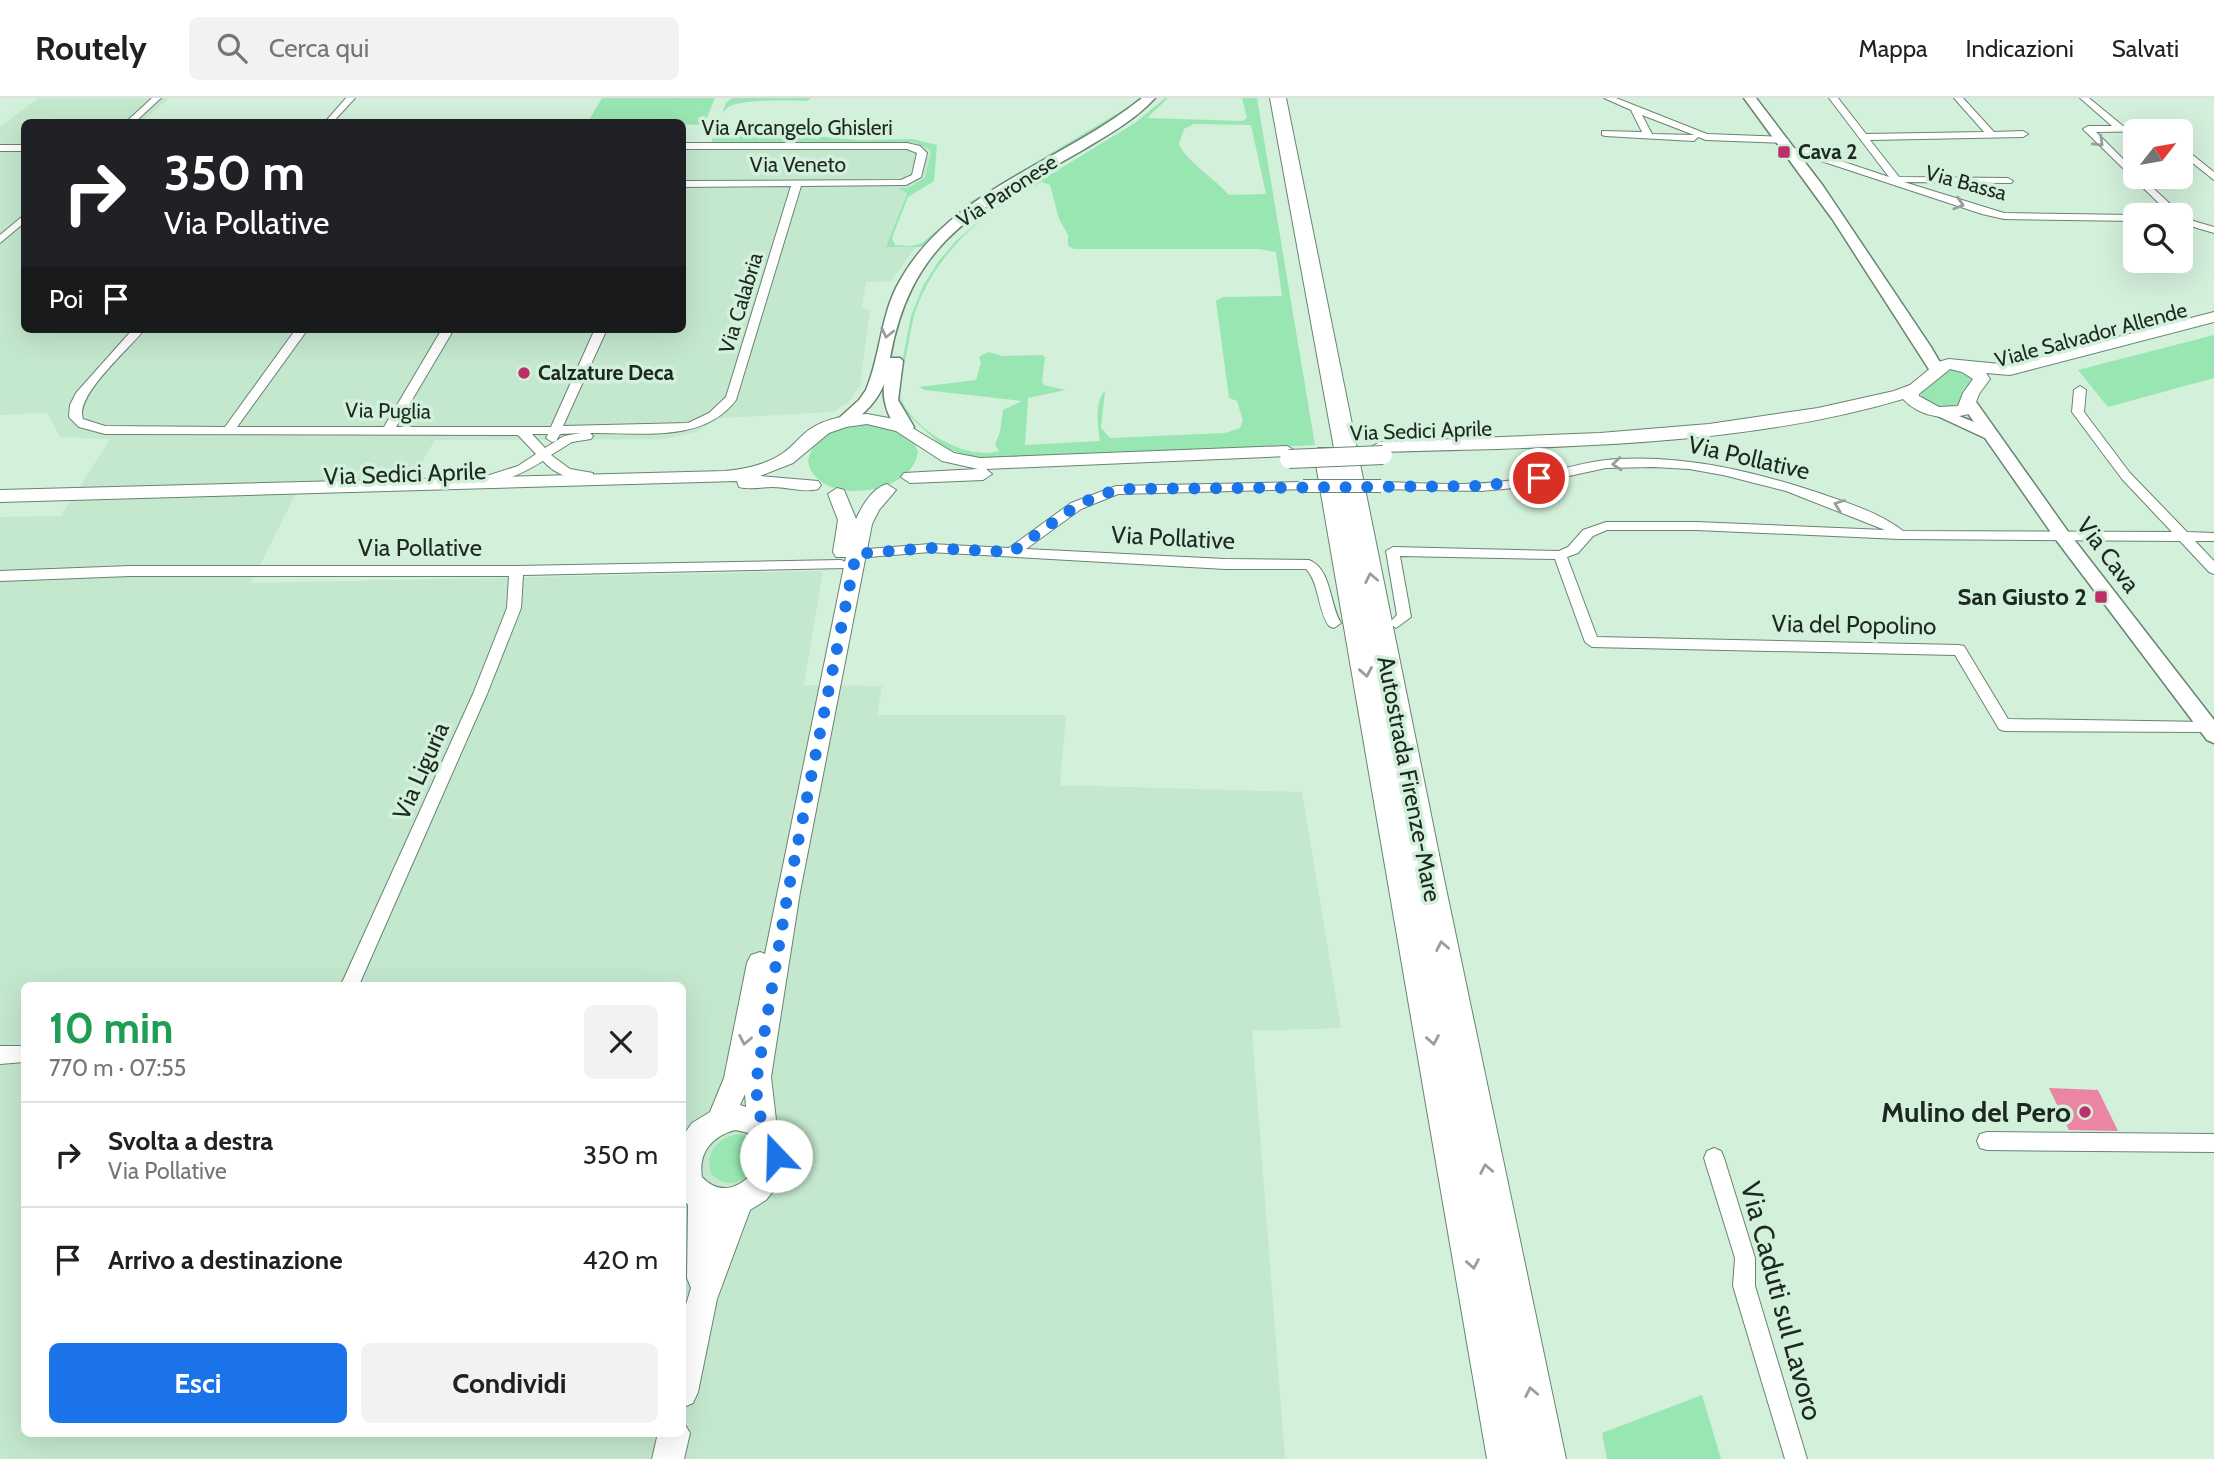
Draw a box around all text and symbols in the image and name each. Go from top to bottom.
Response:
search box [189,17,679,80]
text: Routely [35,28,147,68]
icon: search [213,29,251,67]
text: Cerca qui [269,32,369,64]
text: Mappa [1858,34,1928,63]
text: Indicazioni [1966,34,2074,63]
text: Salvati [2112,34,2179,63]
street label: Via Arcangelo Ghisleri [701,115,893,140]
north arrow [2123,119,2193,189]
map controls [2123,119,2193,273]
one-way arrow [2091,133,2104,146]
place label: Cava 2 [1798,139,1857,164]
text: 350 m [164,143,305,202]
marker: Cava 2 [1776,144,1792,160]
icon: right [49,147,140,238]
street label: Via Paronese [952,149,1062,232]
street label: Via Veneto [750,152,846,177]
street label: Via Bassa [1923,160,2009,205]
one-way arrow [1953,196,1965,210]
text: Via Pollative [164,203,329,242]
button: search [2123,203,2193,273]
street label: Via Calabria [713,250,768,356]
icon: arrive [97,280,135,318]
text: Poi [49,283,83,315]
street label: Viale Salvador Allende [1992,297,2190,372]
one-way arrow [881,327,896,339]
place label: Calzature Deca [538,360,674,385]
marker: Calzature Deca [516,365,532,381]
street label: Via Puglia [345,397,431,424]
street label: Via Sedici Aprile [1350,416,1493,445]
street label: Via Pollative [1685,429,1813,486]
pin [1509,448,1569,508]
street label: Via Sedici Aprile [323,456,487,491]
one-way arrow [1611,457,1623,472]
icon: arrive [1520,459,1558,497]
one-way arrow [1833,499,1845,513]
street label: Via Cava [2071,511,2146,598]
street label: Via Pollative [1110,520,1236,555]
street label: Via Pollative [358,533,482,562]
one-way arrow [1364,572,1379,584]
place label: San Giusto 2 [1958,582,2087,611]
marker: San Giusto 2 [2093,589,2109,605]
street label: Via del Popolino [1771,609,1937,640]
street label: Autostrada Firenze-Mare [1371,654,1448,904]
one-way arrow [1358,666,1373,678]
street label: Via Liguria [386,717,455,824]
one-way arrow [1435,940,1450,952]
text: 10 min [49,1002,173,1054]
button: close [584,1005,658,1079]
one-way arrow [739,1034,754,1046]
one-way arrow [1425,1034,1440,1046]
text: 770 m · 07:55 [49,1054,186,1082]
place label: Mulino del Pero [1881,1095,2071,1129]
marker: Mulino del Pero [2077,1104,2093,1120]
position arrow [739,1119,813,1193]
text: Svolta a destra [108,1125,273,1157]
icon: right [49,1136,87,1174]
text: 350 m [583,1139,658,1171]
text: Via Pollative [108,1157,227,1185]
one-way arrow [1480,1163,1495,1175]
street label: Via Caduti sul Lavoro [1734,1178,1830,1424]
icon: arrive [49,1241,87,1279]
text: Arrivo a destinazione [108,1244,343,1276]
text: 420 m [583,1244,658,1276]
one-way arrow [1465,1258,1480,1270]
button: Esci [49,1343,347,1423]
button: Condividi [361,1343,658,1423]
one-way arrow [1524,1386,1539,1398]

